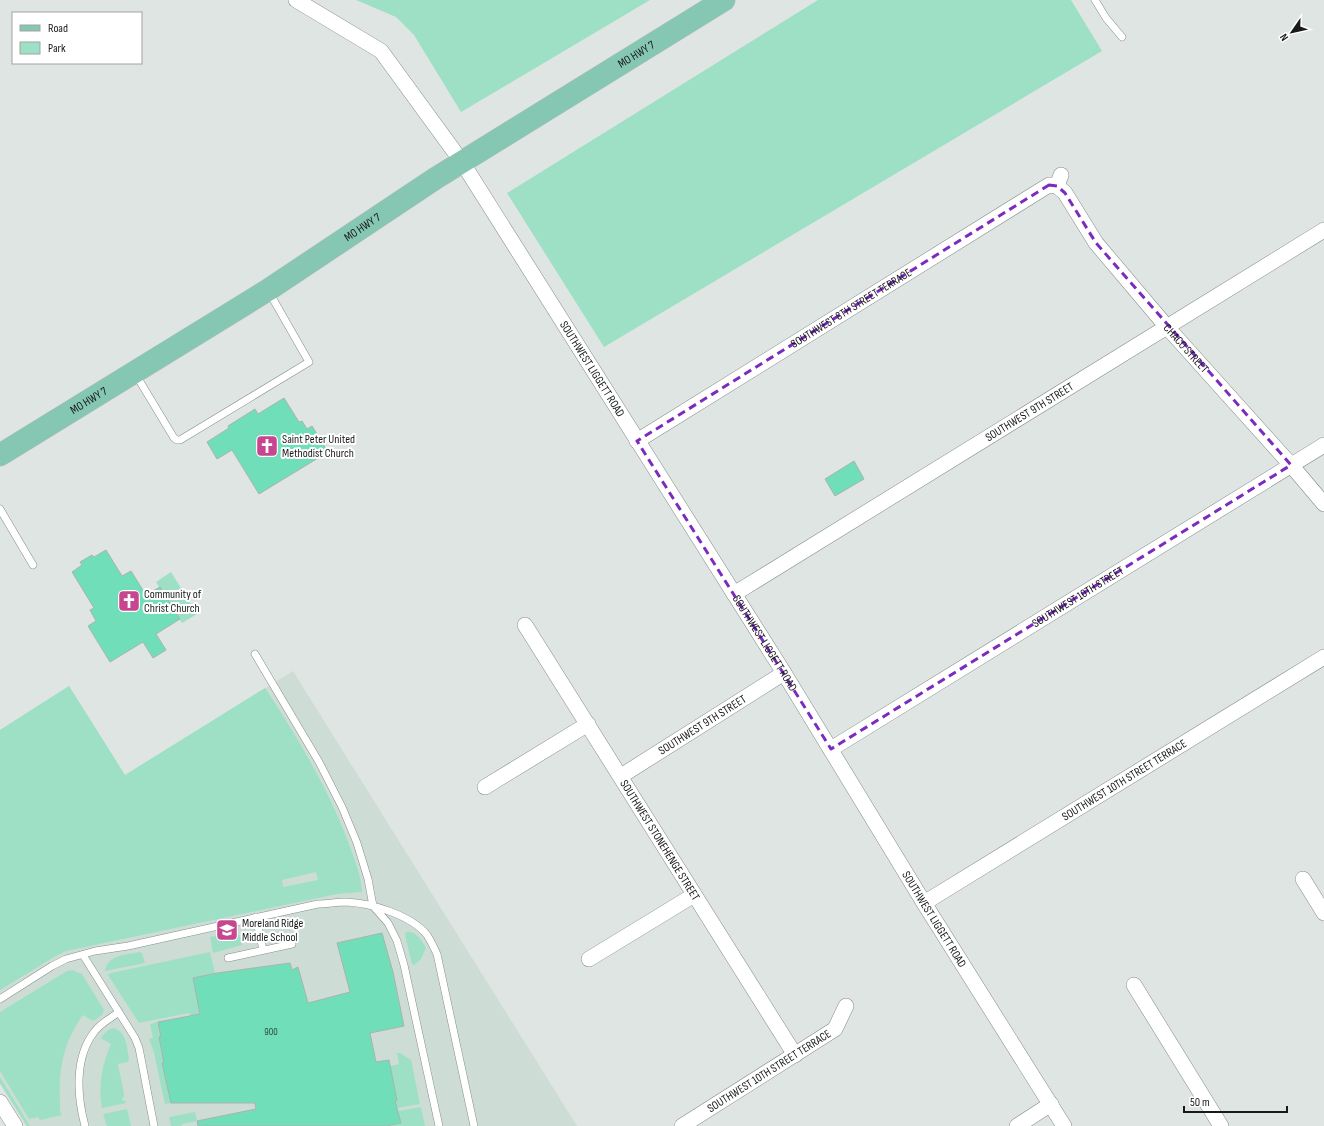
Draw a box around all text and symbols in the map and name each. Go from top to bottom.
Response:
legend [12,12,142,64]
north arrow [1272,12,1312,52]
text: Road [48,21,68,36]
text: N [1277,31,1291,43]
street label: MO HWY 7 [615,38,658,72]
text: Park [48,41,66,56]
street label: MO HWY 7 [341,210,384,245]
street label: SOUTHWEST 8TH STREET TERRACE [788,265,915,352]
street label: SOUTHWEST LIGGETT ROAD [556,318,628,420]
street label: CHACO STREET [1160,321,1212,376]
street label: SOUTHWEST 9TH STREET [983,379,1077,445]
street label: MO HWY 7 [68,384,110,418]
place label: Saint Peter United Methodist Church [282,432,355,461]
church icon: Saint Peter United Methodist Church [254,433,280,459]
street label: SOUTHWEST 10TH STREET [1029,563,1127,631]
place label: Community of Christ Church [144,587,202,616]
church icon: Community of Christ Church [116,588,142,614]
street label: SOUTHWEST LIGGETT ROAD [729,592,800,694]
street label: SOUTHWEST 9TH STREET [656,692,749,758]
street label: SOUTHWEST 10TH STREET TERRACE [1059,736,1190,824]
street label: SOUTHWEST STONEHENGE STREET [616,777,703,904]
street label: SOUTHWEST LIGGETT ROAD [898,869,970,970]
place label: Moreland Ridge Middle School [242,916,304,945]
school or university icon: Moreland Ridge Middle School [214,917,240,943]
house number: 900 [264,1026,278,1038]
street label: SOUTHWEST 10TH STREET TERRACE [705,1026,834,1116]
scale bar [1184,1088,1287,1114]
text: 50 m [1190,1095,1210,1110]

